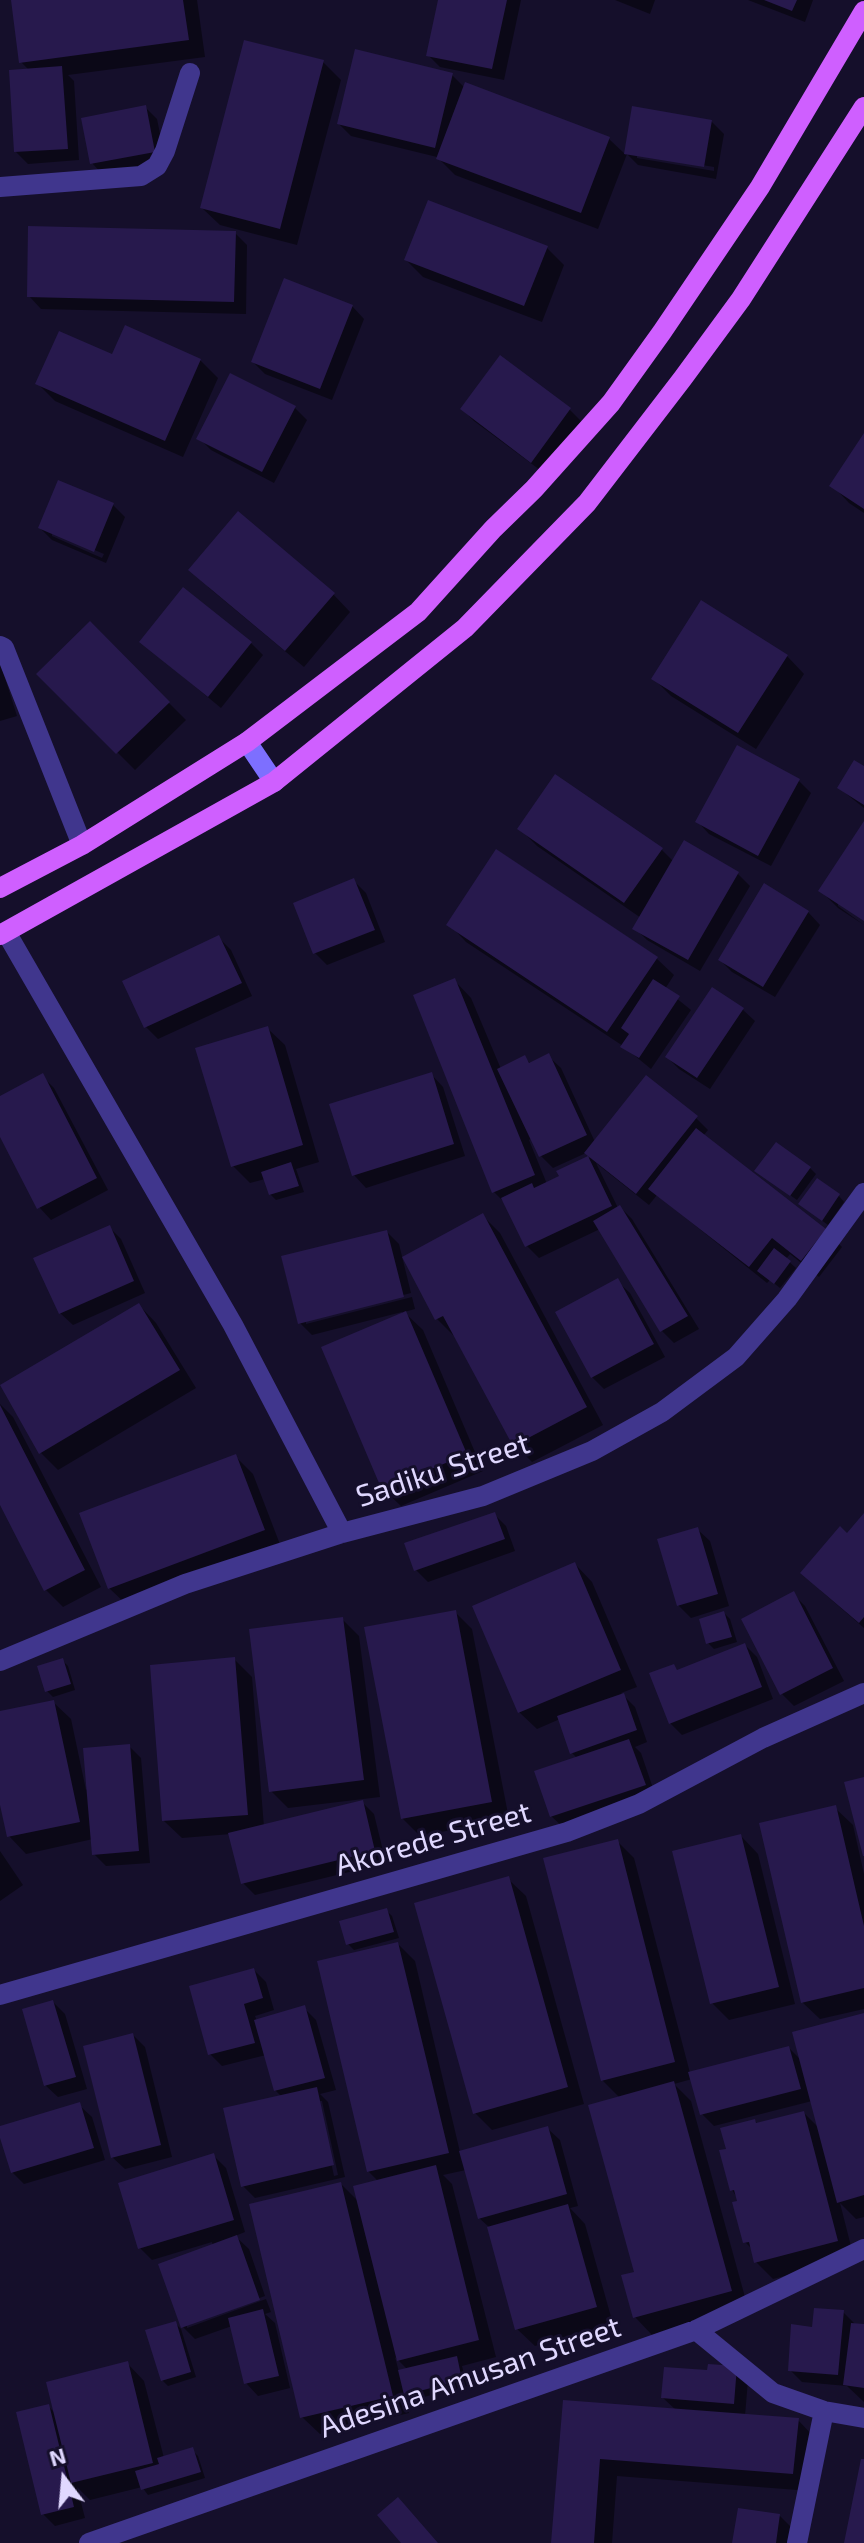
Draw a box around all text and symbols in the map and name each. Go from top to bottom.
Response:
street label: Sadiku Street [352,1425,534,1515]
street label: Akorede Street [331,1794,535,1884]
street label: Adesina Amusan Street [315,2308,625,2446]
north arrow [24,2439,104,2519]
text: N [46,2441,69,2471]

